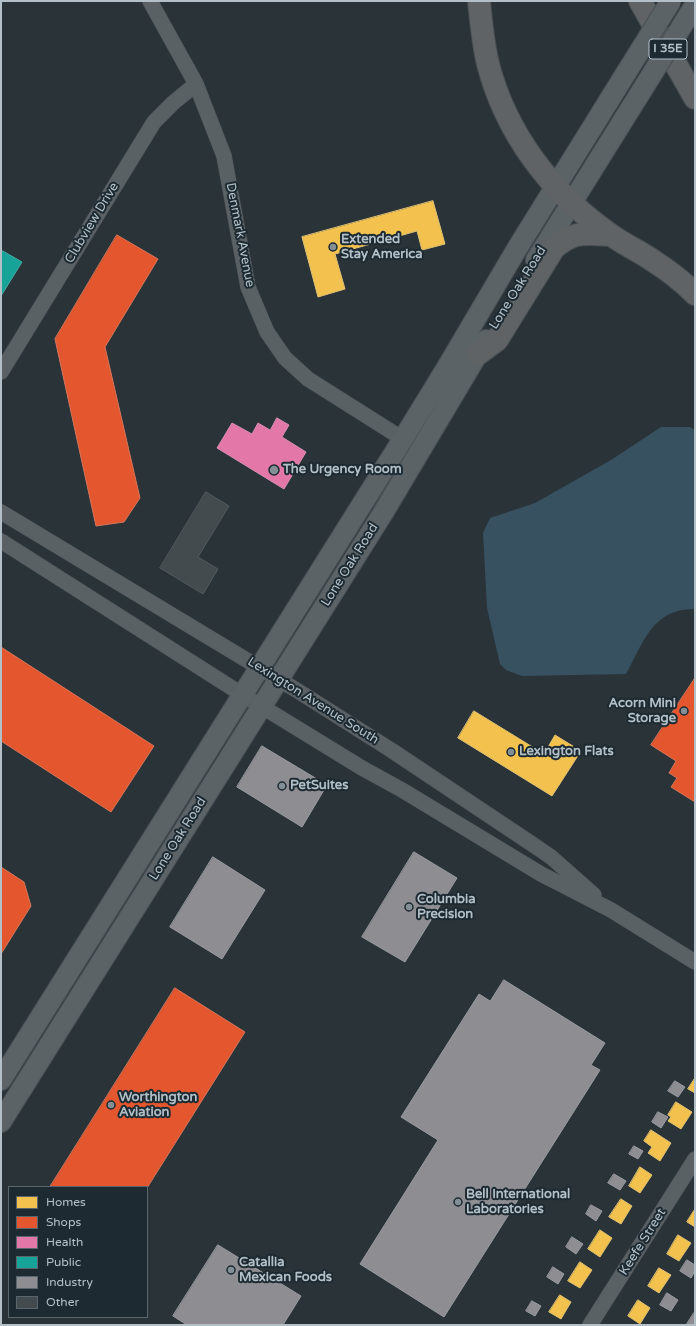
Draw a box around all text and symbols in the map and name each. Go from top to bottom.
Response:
road number: I 35E [649,39,687,59]
street label: Clubview Drive [62,180,122,266]
street label: Denmark Avenue [222,181,258,289]
place label: Extended Stay America [341,232,423,263]
marker: Extended Stay America [328,242,338,252]
street label: Lone Oak Road [486,244,550,332]
place label: The Urgency Room [283,462,402,478]
marker: The Urgency Room [268,464,280,476]
street label: Lone Oak Road [318,521,382,609]
street label: Lexington Avenue South [244,654,382,748]
place label: Acorn Mini Storage [609,696,676,727]
marker: Acorn Mini Storage [679,706,689,716]
place label: Lexington Flats [519,744,614,760]
marker: Lexington Flats [506,747,516,757]
place label: PetSuites [290,778,348,794]
marker: PetSuites [277,781,287,791]
street label: Lone Oak Road [146,795,210,883]
place label: Columbia Precision [417,892,476,923]
marker: Columbia Precision [404,902,414,912]
place label: Worthington Aviation [119,1090,197,1121]
marker: Worthington Aviation [106,1100,116,1110]
legend [8,1186,148,1318]
place label: Bell International Laboratories [466,1187,570,1218]
text: Homes [46,1195,86,1209]
marker: Bell International Laboratories [453,1197,463,1207]
street label: Keefe Street [616,1206,670,1278]
text: Shops [46,1215,81,1229]
text: Health [46,1235,83,1249]
text: Public [46,1255,81,1269]
place label: Catallia Mexican Foods [239,1255,332,1286]
marker: Catallia Mexican Foods [226,1265,236,1275]
text: Industry [46,1275,93,1289]
text: Other [46,1295,79,1309]

